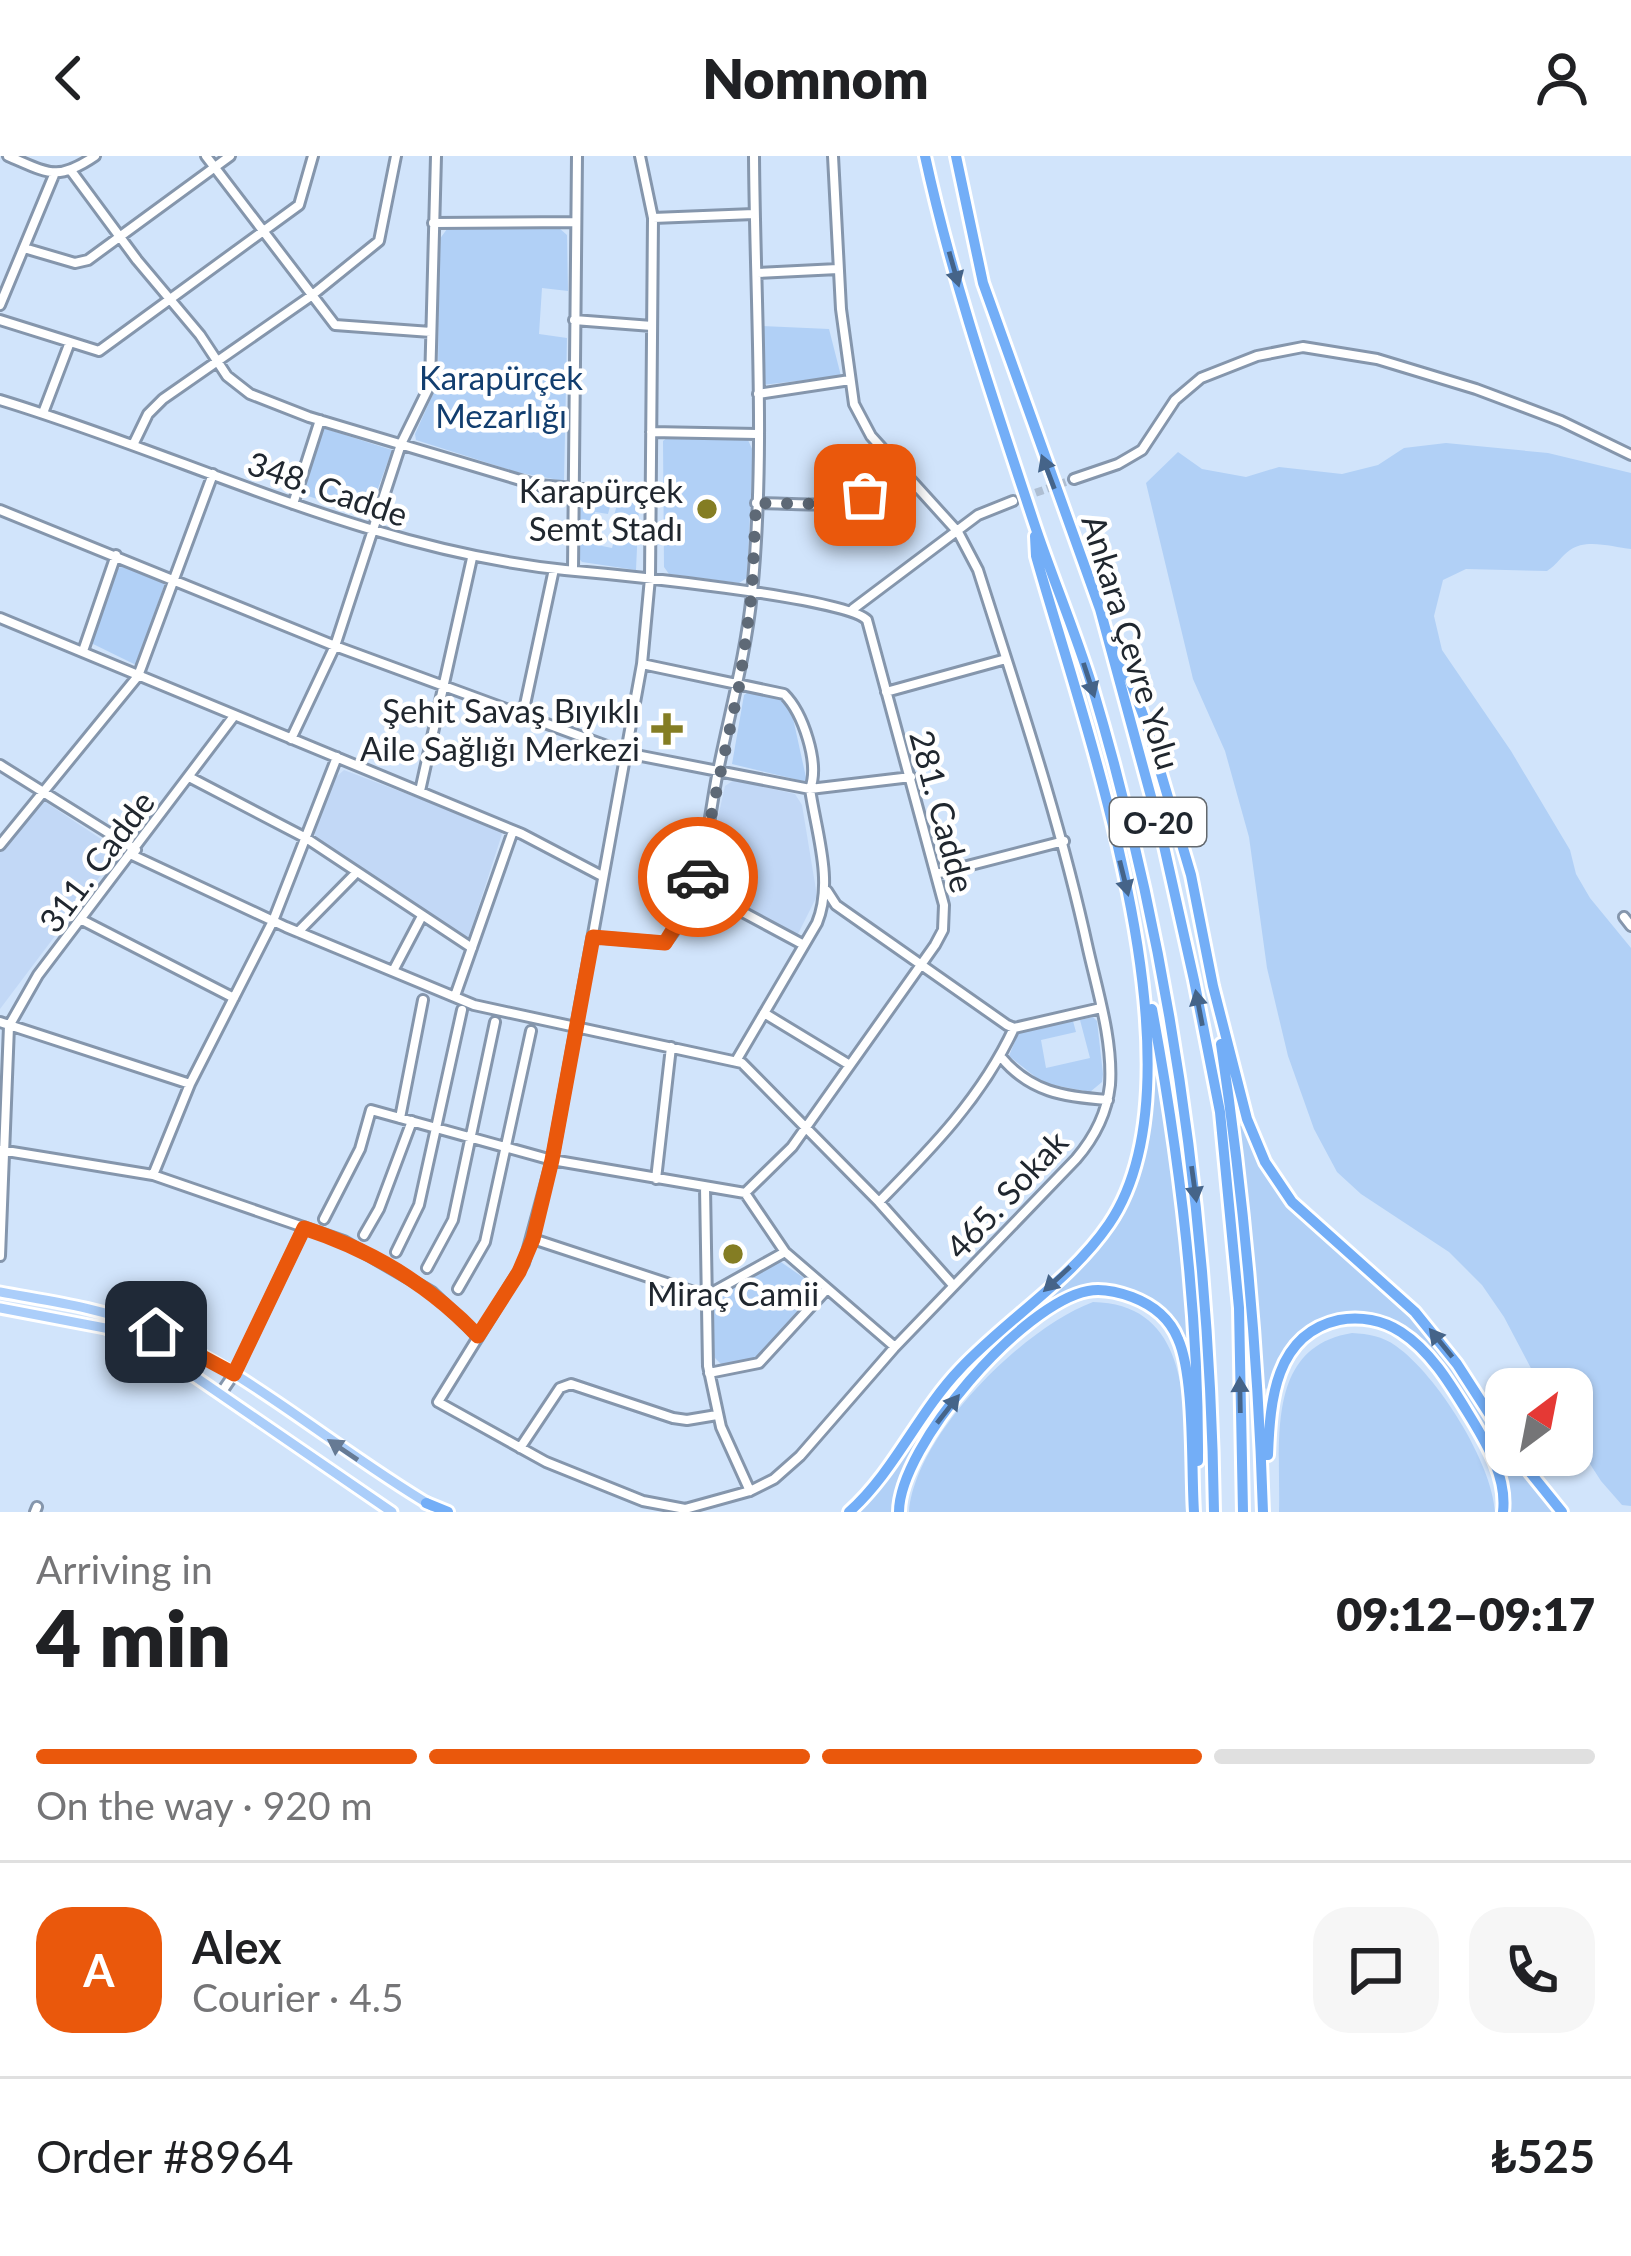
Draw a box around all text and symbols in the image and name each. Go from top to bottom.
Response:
icon: back [36,45,102,111]
icon: person [1529,45,1595,111]
text: Nomnom [702,46,929,111]
one-way arrow [946,251,965,288]
park label: Karapürçek Mezarlığı [419,357,583,435]
street label: 348. Cadde [243,442,413,534]
pin [814,444,916,546]
one-way arrow [1038,453,1056,489]
icon: bag [832,462,898,528]
place label: Karapürçek Semt Stadı [519,470,683,548]
marker: Karapürçek Semt Stadı [694,496,720,522]
street label: Ankara Çevre Yolu [1074,510,1190,774]
one-way arrow [1081,662,1100,698]
place label: Şehit Savaş Bıyıklı Aile Sağlığı Merkezi [360,690,640,768]
marker: Şehit Savaş Bıyıklı Aile Sağlığı Merkezi [651,713,683,745]
street label: 281. Cadde [902,725,984,897]
street label: 311. Cadde [30,782,162,940]
road number: O-20 [1110,798,1206,846]
courier [638,817,758,937]
icon: car [665,844,731,910]
one-way arrow [1115,860,1134,897]
one-way arrow [1189,989,1208,1026]
street label: 465. Sokak [937,1122,1075,1266]
one-way arrow [1185,1166,1204,1203]
marker: Miraç Camii [720,1241,746,1267]
one-way arrow [1043,1265,1072,1293]
place label: Miraç Camii [647,1273,819,1313]
pin [105,1281,207,1383]
icon: home [123,1299,189,1365]
one-way arrow [1428,1328,1454,1359]
north arrow [1485,1368,1593,1476]
map controls [1485,1368,1593,1476]
one-way arrow [1231,1375,1250,1413]
one-way arrow [935,1393,960,1424]
one-way arrow [326,1439,359,1462]
text: Arriving in [36,1546,213,1592]
text: 09:12–09:17 [1336,1587,1595,1641]
text: 4 min [36,1590,231,1684]
text: On the way · 920 m [36,1782,373,1828]
button: chat [1313,1907,1439,2033]
button: phone [1469,1907,1595,2033]
text: Alex [192,1920,282,1974]
text: A [83,1943,115,1997]
text: Courier · 4.5 [192,1974,404,2020]
text: Order #8964 [36,2129,294,2183]
text: ₺525 [1491,2129,1595,2183]

